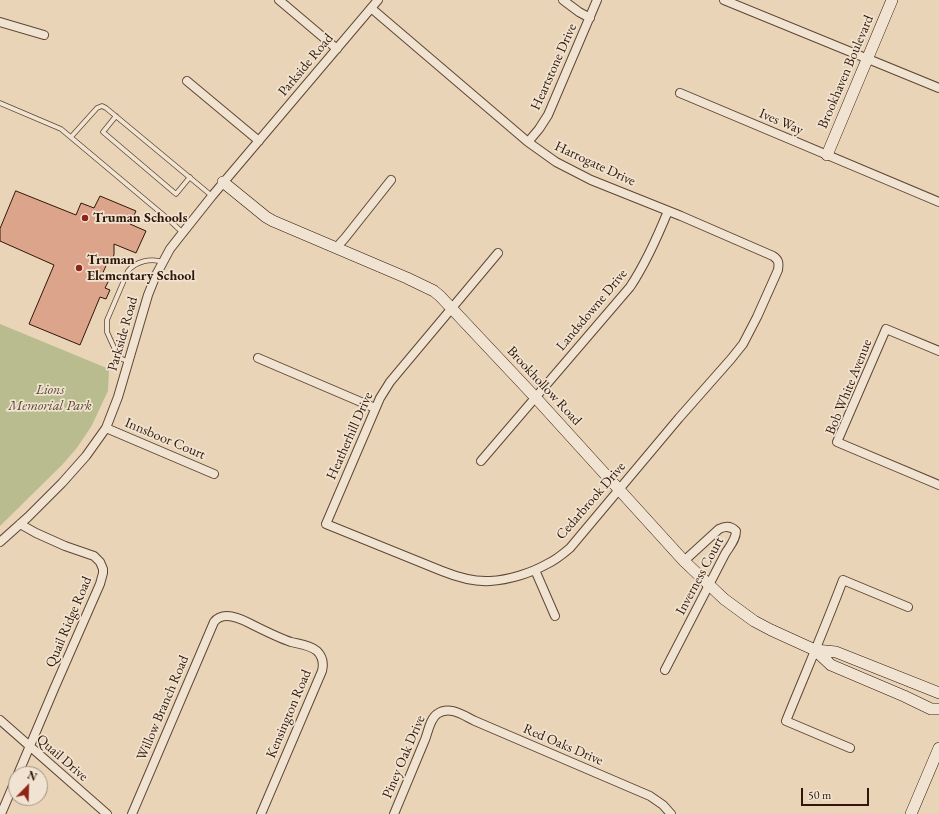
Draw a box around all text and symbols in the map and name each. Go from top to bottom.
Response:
street label: Brookhaven Boulevard [814,13,878,131]
street label: Heartstone Drive [527,21,581,113]
street label: Parkside Road [275,30,337,100]
street label: Ives Way [756,105,806,139]
street label: Harrogate Drive [552,138,638,190]
place label: Truman Schools [93,210,188,226]
marker: Truman Schools [80,213,90,223]
place label: Truman Elementary School [87,252,195,284]
marker: Truman Elementary School [74,263,84,273]
street label: Landsdowne Drive [553,266,631,354]
street label: Parkside Road [104,295,142,373]
street label: Bob White Avenue [822,337,876,437]
street label: Brookhollow Road [503,343,585,429]
park label: Lions Memorial Park [8,382,92,414]
street label: Heatherhill Drive [323,390,377,482]
street label: Innsboor Court [122,414,208,464]
street label: Cedarbrook Drive [553,459,629,543]
street label: Inverness Court [672,534,728,618]
street label: Quail Ridge Road [42,574,96,670]
street label: Willow Branch Road [133,653,193,763]
street label: Kensington Road [263,667,315,761]
street label: Piney Oak Drive [379,713,429,801]
street label: Red Oaks Drive [520,721,606,769]
street label: Quail Drive [33,731,91,785]
north arrow [8,766,48,806]
text: N [25,768,39,784]
scale bar [803,780,871,806]
text: 50 m [808,787,831,803]

